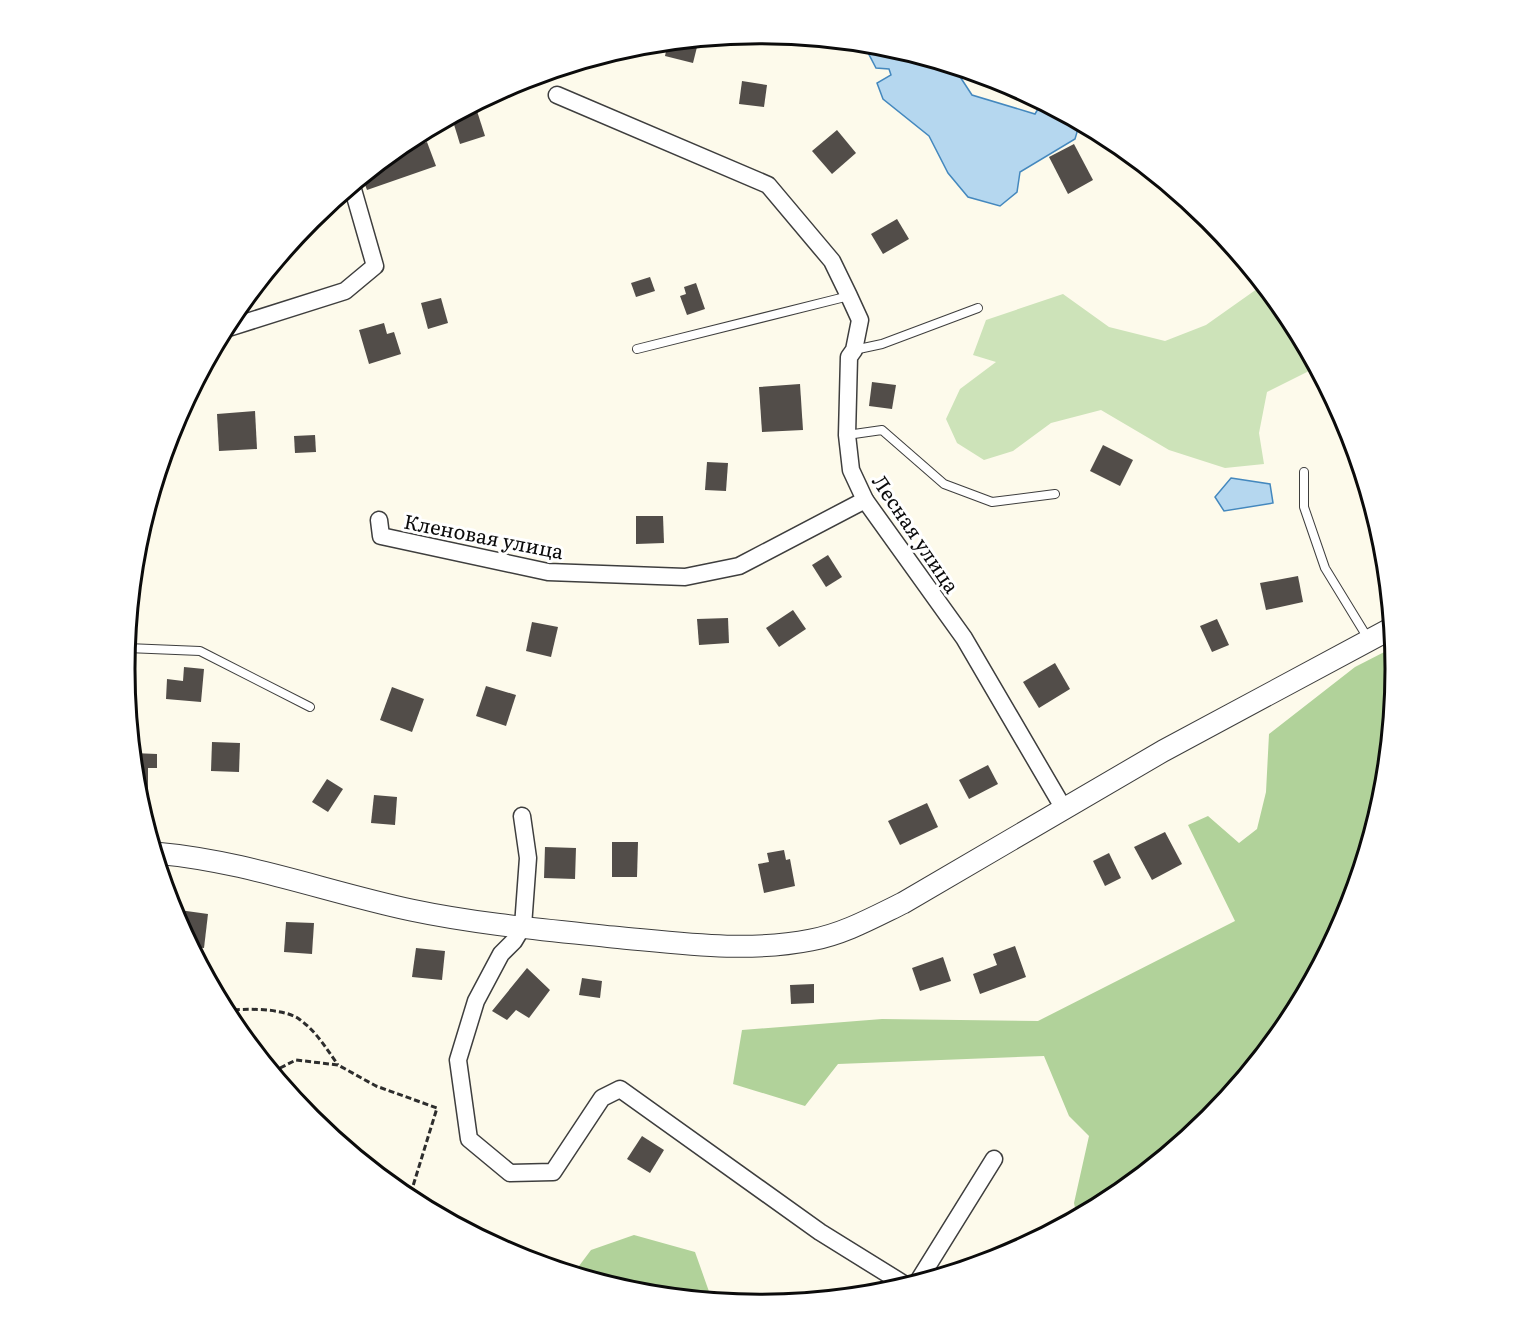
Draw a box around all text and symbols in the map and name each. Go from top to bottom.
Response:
street label: Лесная улица [866,468,968,598]
street label: Кленовая улица [402,505,567,565]

